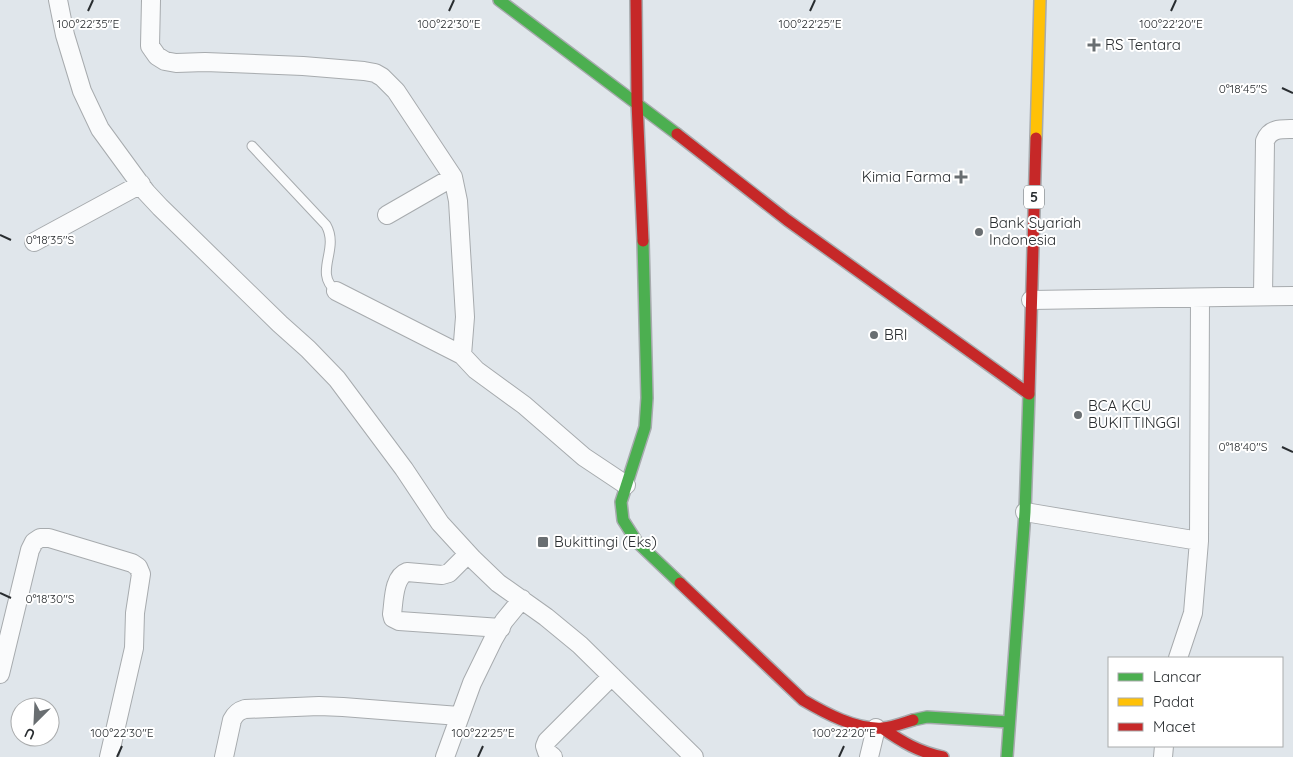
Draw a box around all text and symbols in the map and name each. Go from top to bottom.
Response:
text: 100°22'35"E [57,16,119,31]
text: 100°22'30"E [417,16,481,31]
text: 100°22'25"E [779,16,842,31]
text: 100°22'20"E [1139,16,1203,31]
place label: RS Tentara [1105,35,1181,54]
marker: RS Tentara [1087,38,1101,52]
text: 0°18'45"S [1219,81,1268,96]
place label: Kimia Farma [862,167,951,186]
marker: Kimia Farma [955,171,967,183]
road number: 5 [1024,186,1044,208]
place label: Bank Syariah Indonesia [989,213,1081,249]
marker: Bank Syariah Indonesia [973,226,985,238]
text: 0°18'35"S [26,232,75,247]
place label: BRI [884,325,908,344]
marker: BRI [868,329,880,341]
place label: BCA KCU BUKITTINGGI [1088,396,1180,432]
marker: BCA KCU BUKITTINGGI [1072,409,1084,421]
text: 0°18'40"S [1218,439,1268,454]
place label: Bukittingi (Eks) [554,532,657,551]
marker: Bukittingi (Eks) [536,535,550,549]
text: 0°18'30"S [25,591,75,606]
legend [1108,657,1283,747]
text: Lancar [1153,667,1202,686]
text: Padat [1153,692,1194,711]
north arrow [10,697,60,747]
text: Macet [1153,717,1196,736]
text: U [22,724,38,744]
text: 100°22'30"E [90,725,154,740]
text: 100°22'25"E [452,725,515,740]
text: 100°22'20"E [812,725,876,740]

